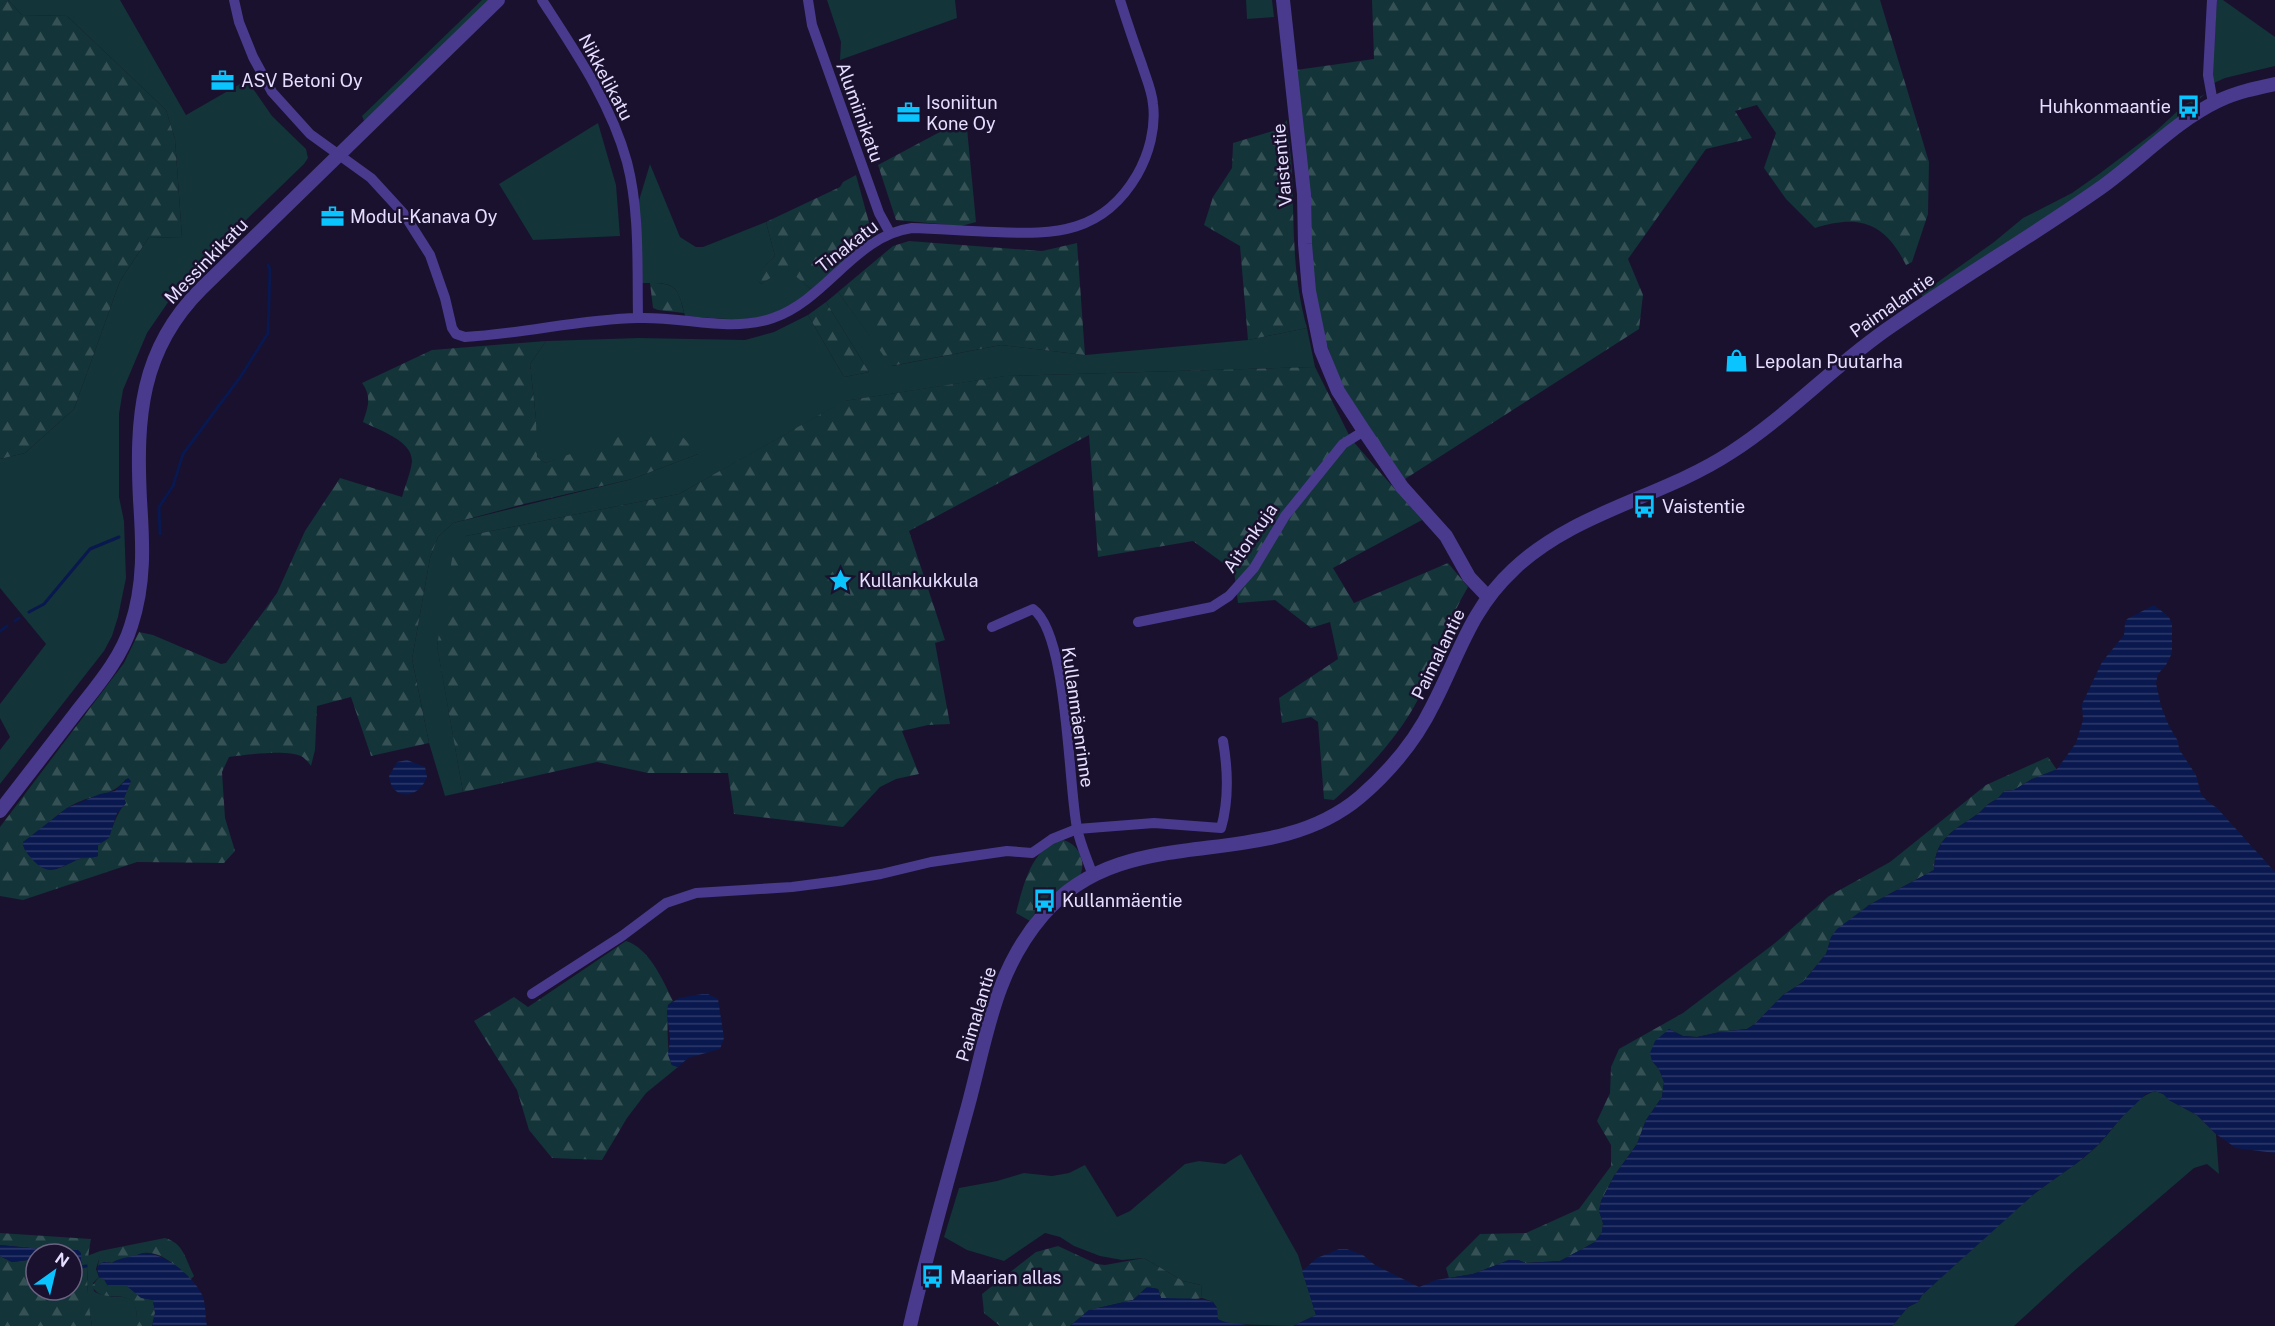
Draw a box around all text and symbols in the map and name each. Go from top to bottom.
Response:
street label: Nikkelikatu [574,30,638,124]
street label: Alumiinikatu [832,59,888,165]
office icon: ASV Betoni Oy [210,67,236,93]
place label: ASV Betoni Oy [241,70,363,91]
place label: Isoniitun Kone Oy [926,92,998,134]
bus stop icon: Huhkonmaantie [2176,93,2202,119]
place label: Huhkonmaantie [2039,96,2171,117]
office icon: Isoniitun Kone Oy [895,99,921,125]
street label: Vaistentie [1268,123,1296,207]
office icon: Modul-Kanava Oy [319,203,345,229]
place label: Modul-Kanava Oy [350,206,498,227]
street label: Messinkikatu [160,214,252,308]
street label: Tinakatu [812,215,882,277]
street label: Paimalantie [1846,268,1938,342]
shop icon: Lepolan Puutarha [1724,348,1750,374]
place label: Lepolan Puutarha [1755,351,1903,372]
bus stop icon: Vaistentie [1631,493,1657,519]
place label: Vaistentie [1662,496,1745,517]
street label: Aitonkuja [1219,499,1281,577]
place icon: Kullankukkula [828,567,854,593]
place label: Kullankukkula [859,570,979,591]
street label: Paimalantie [1407,605,1469,703]
street label: Kullanmäenrinne [1058,645,1098,789]
bus stop icon: Kullanmäentie [1031,887,1057,913]
place label: Kullanmäentie [1062,890,1183,911]
street label: Paimalantie [952,964,1000,1064]
north arrow [24,1242,84,1302]
text: N [52,1249,73,1271]
bus stop icon: Maarian allas [919,1264,945,1290]
place label: Maarian allas [950,1267,1061,1288]

